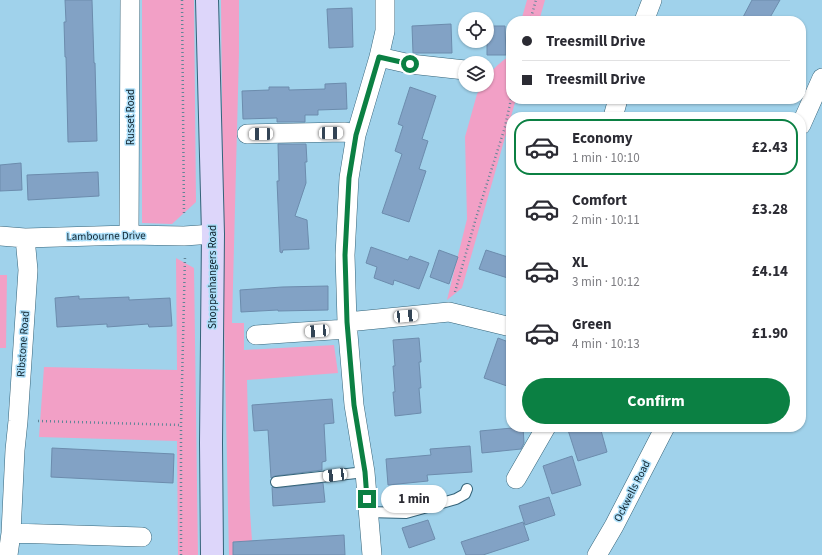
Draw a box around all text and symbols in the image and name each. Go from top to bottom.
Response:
map controls [458,12,494,92]
button: locate [458,12,494,48]
text: Treesmill Drive [546,31,645,52]
route start [401,55,419,73]
button: layers [458,56,494,92]
text: Treesmill Drive [546,69,645,90]
street label: Russet Road [123,89,138,145]
car [319,127,343,139]
car [249,128,273,140]
text: Economy [572,128,633,149]
icon: car [524,129,560,165]
text: £2.43 [752,137,788,158]
text: 1 min · 10:10 [572,149,640,167]
text: Comfort [572,190,627,211]
icon: car [524,191,560,227]
text: £3.28 [752,199,788,220]
text: 2 min · 10:11 [572,211,640,229]
street label: Shoppenhangers Road [205,225,220,329]
street label: Lambourne Drive [66,228,146,244]
text: XL [572,252,588,273]
icon: car [524,253,560,289]
text: £4.14 [752,261,788,282]
text: 3 min · 10:12 [572,273,640,291]
car [394,309,418,323]
street label: Ribstone Road [13,310,33,378]
text: Green [572,314,612,335]
icon: car [524,315,560,351]
text: £1.90 [752,323,788,344]
car [305,324,329,338]
text: 4 min · 10:13 [572,335,640,353]
button: Confirm [522,378,790,424]
street label: Ockwells Road [610,458,654,524]
car [322,468,348,482]
callout: 1 min [381,485,447,513]
route end [358,490,376,508]
text: 1 min [398,490,430,508]

